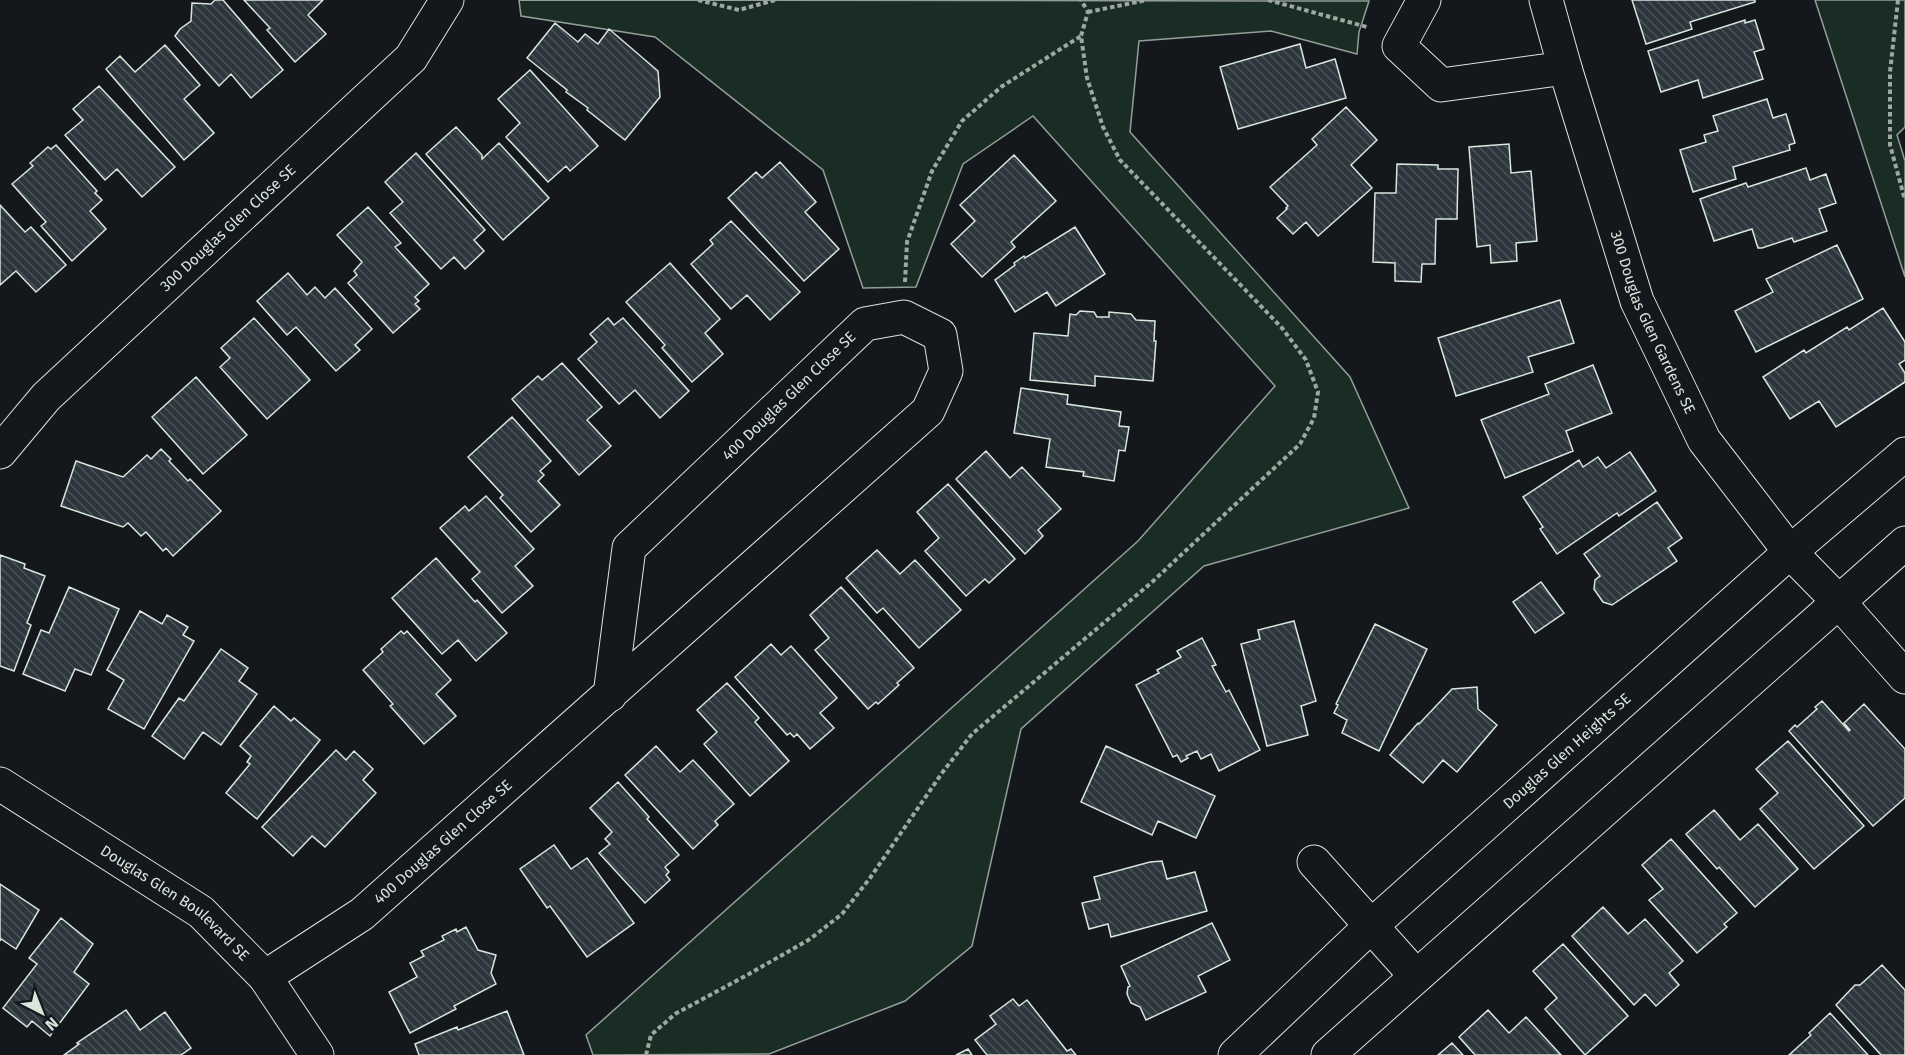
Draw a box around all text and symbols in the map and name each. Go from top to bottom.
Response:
street label: 300 Douglas Glen Close SE [157,161,299,295]
street label: 300 Douglas Glen Gardens SE [1607,228,1699,417]
street label: 400 Douglas Glen Close SE [719,328,859,464]
street label: Douglas Glen Heights SE [1499,690,1634,813]
street label: 400 Douglas Glen Close SE [370,776,516,908]
street label: Douglas Glen Boulevard SE [97,841,253,964]
north arrow [12,983,72,1043]
text: N [41,1013,62,1034]

